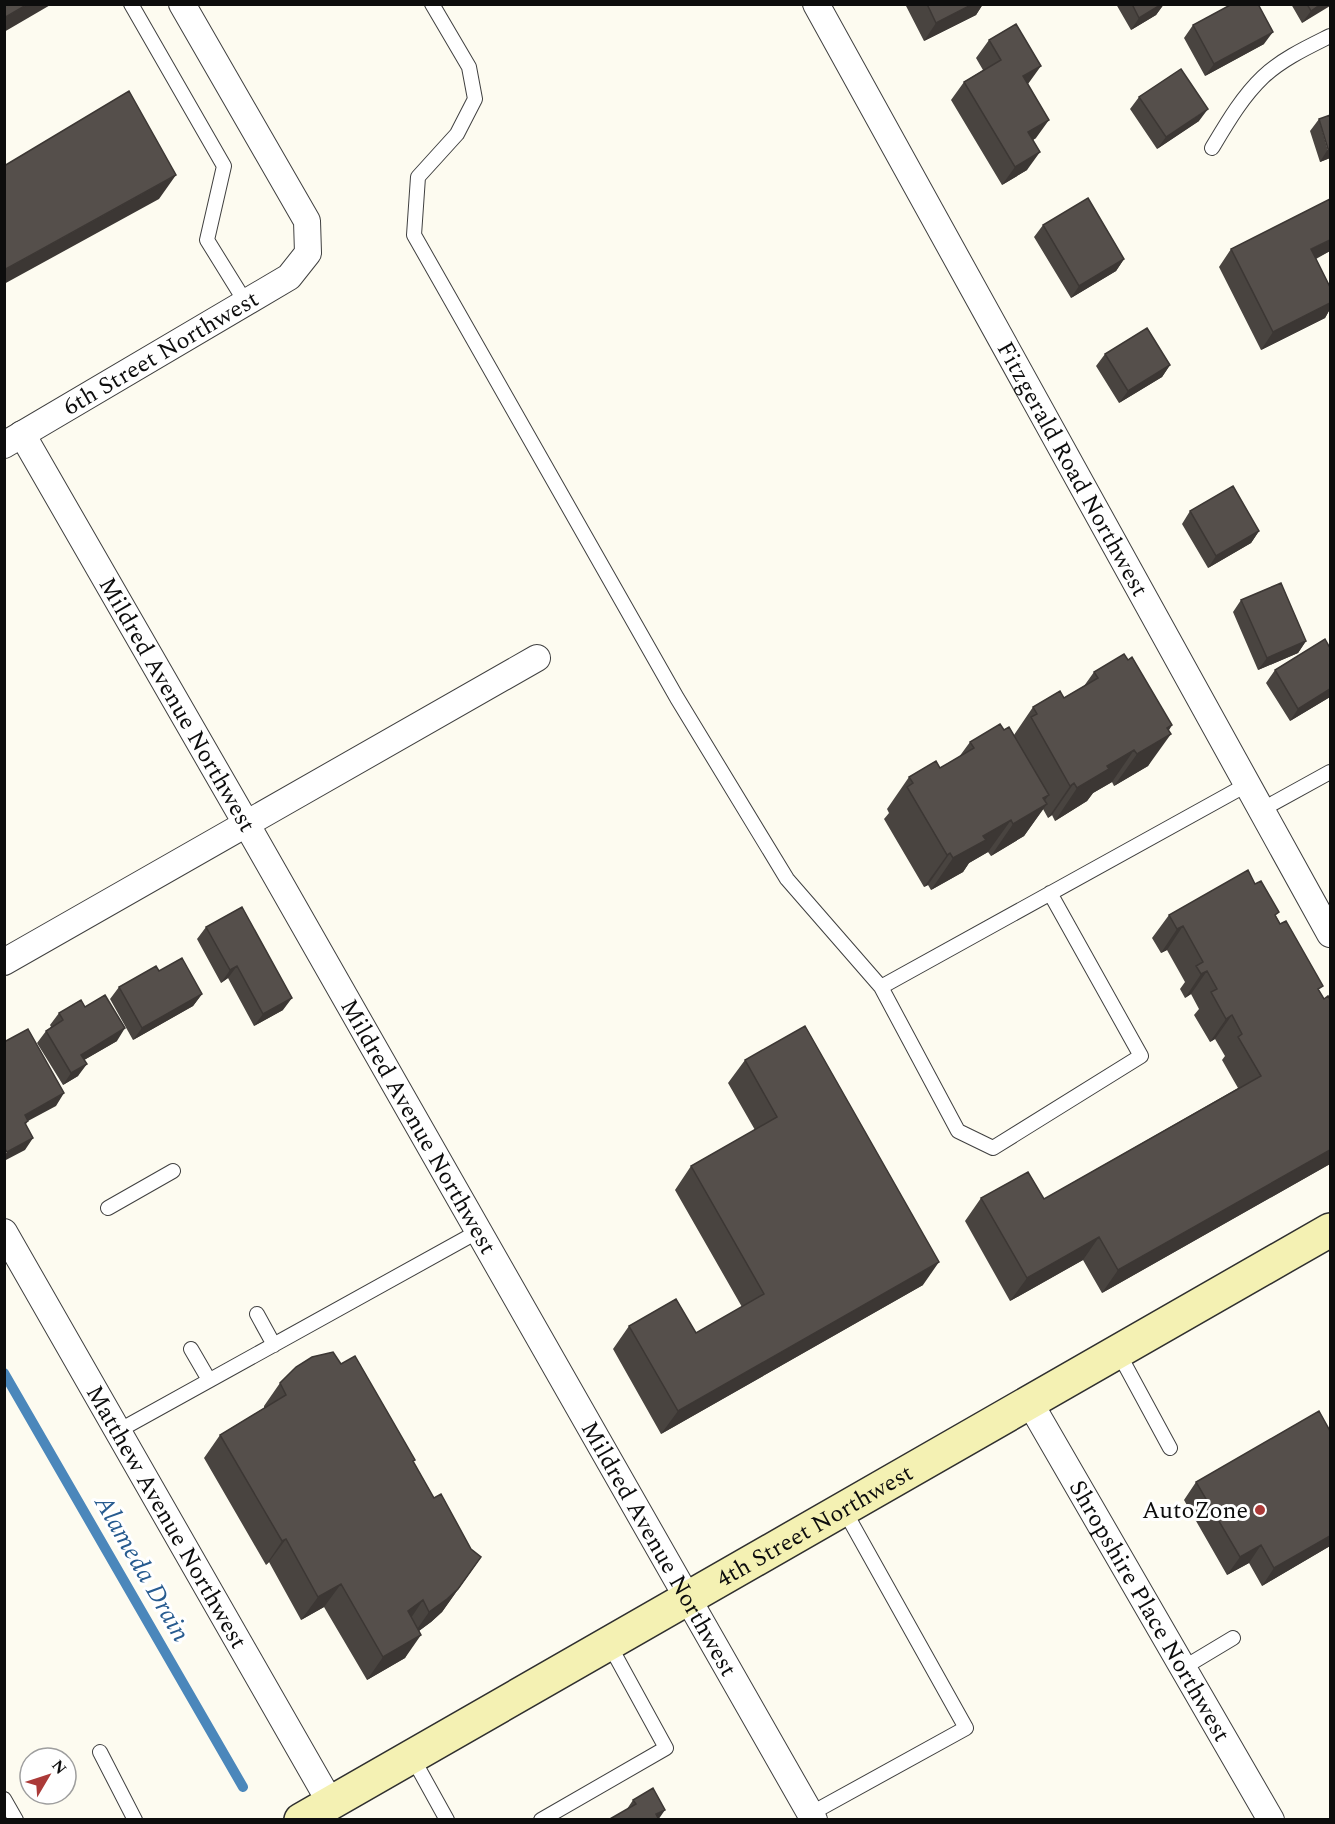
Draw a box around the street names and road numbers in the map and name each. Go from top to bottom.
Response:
street label: 6th Street Northwest [57,282,266,425]
street label: Fitzgerald Road Northwest [987,335,1157,603]
street label: Mildred Avenue Northwest [89,571,264,839]
street label: Mildred Avenue Northwest [331,992,505,1261]
street label: Matthew Avenue Northwest [76,1379,256,1656]
street label: Mildred Avenue Northwest [571,1415,746,1684]
street label: 4th Street Northwest [710,1456,920,1597]
street label: Shropshire Place Northwest [1059,1474,1239,1749]

